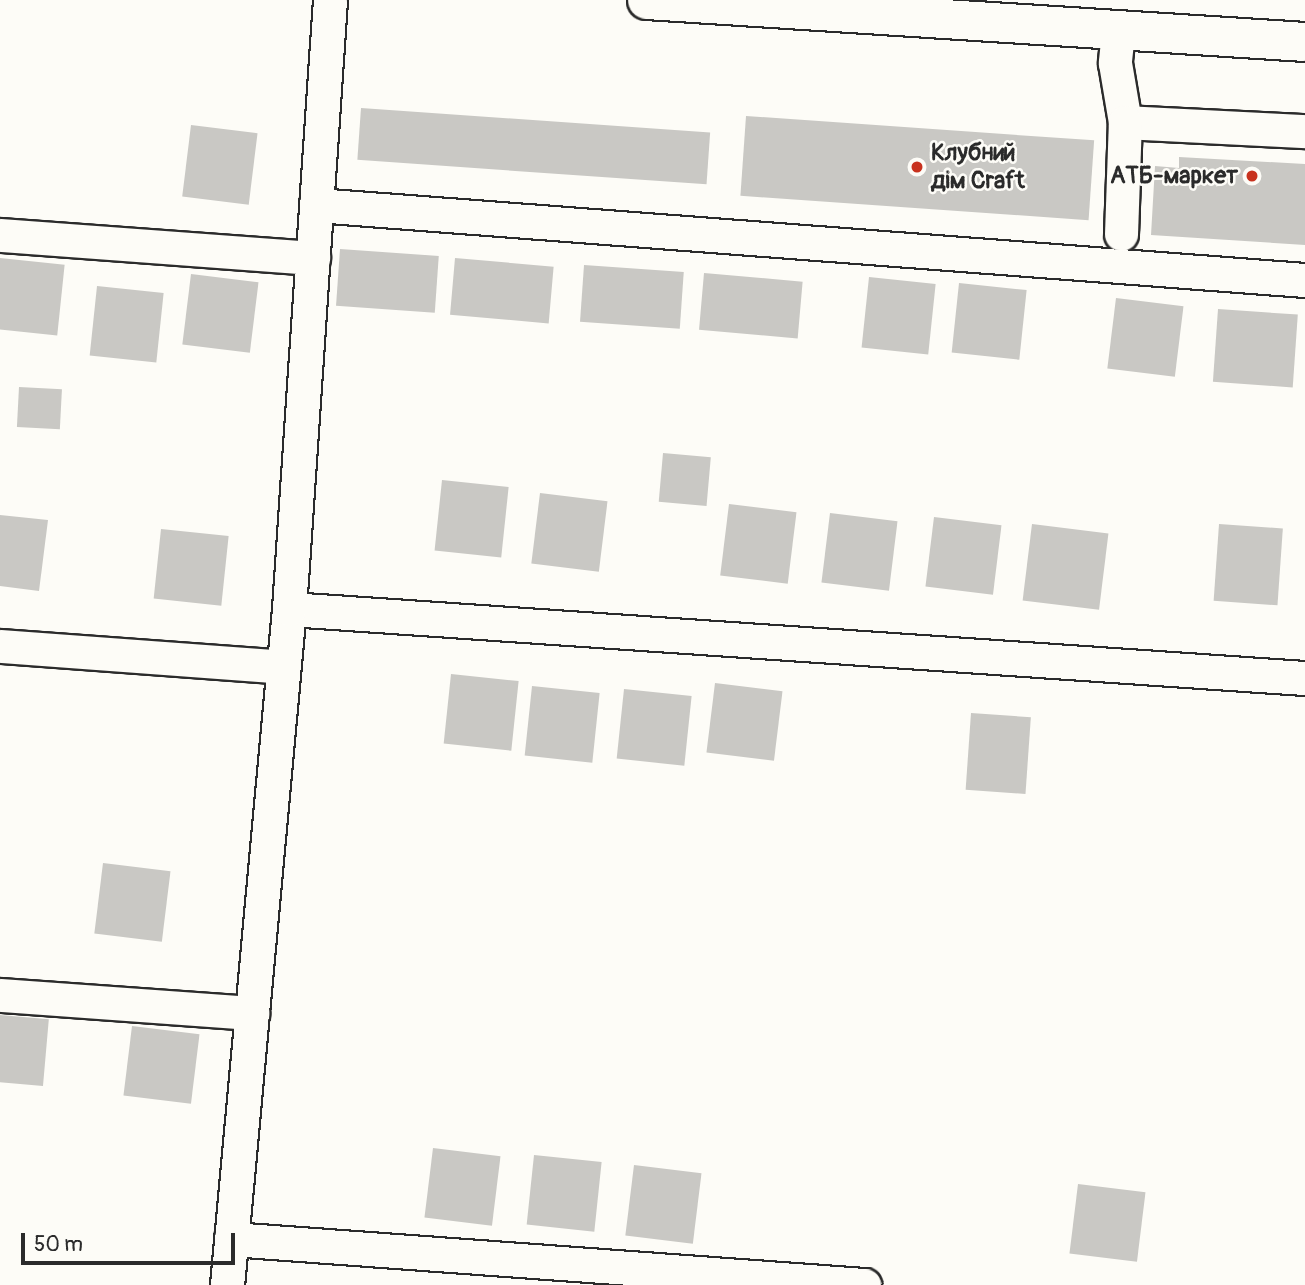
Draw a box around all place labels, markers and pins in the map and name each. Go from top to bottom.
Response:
place label: Клубний дім Craft [931,139,1025,195]
marker: Клубний дім Craft [909,159,925,175]
place label: АТБ-маркет [1110,162,1238,190]
marker: АТБ-маркет [1244,168,1260,184]

